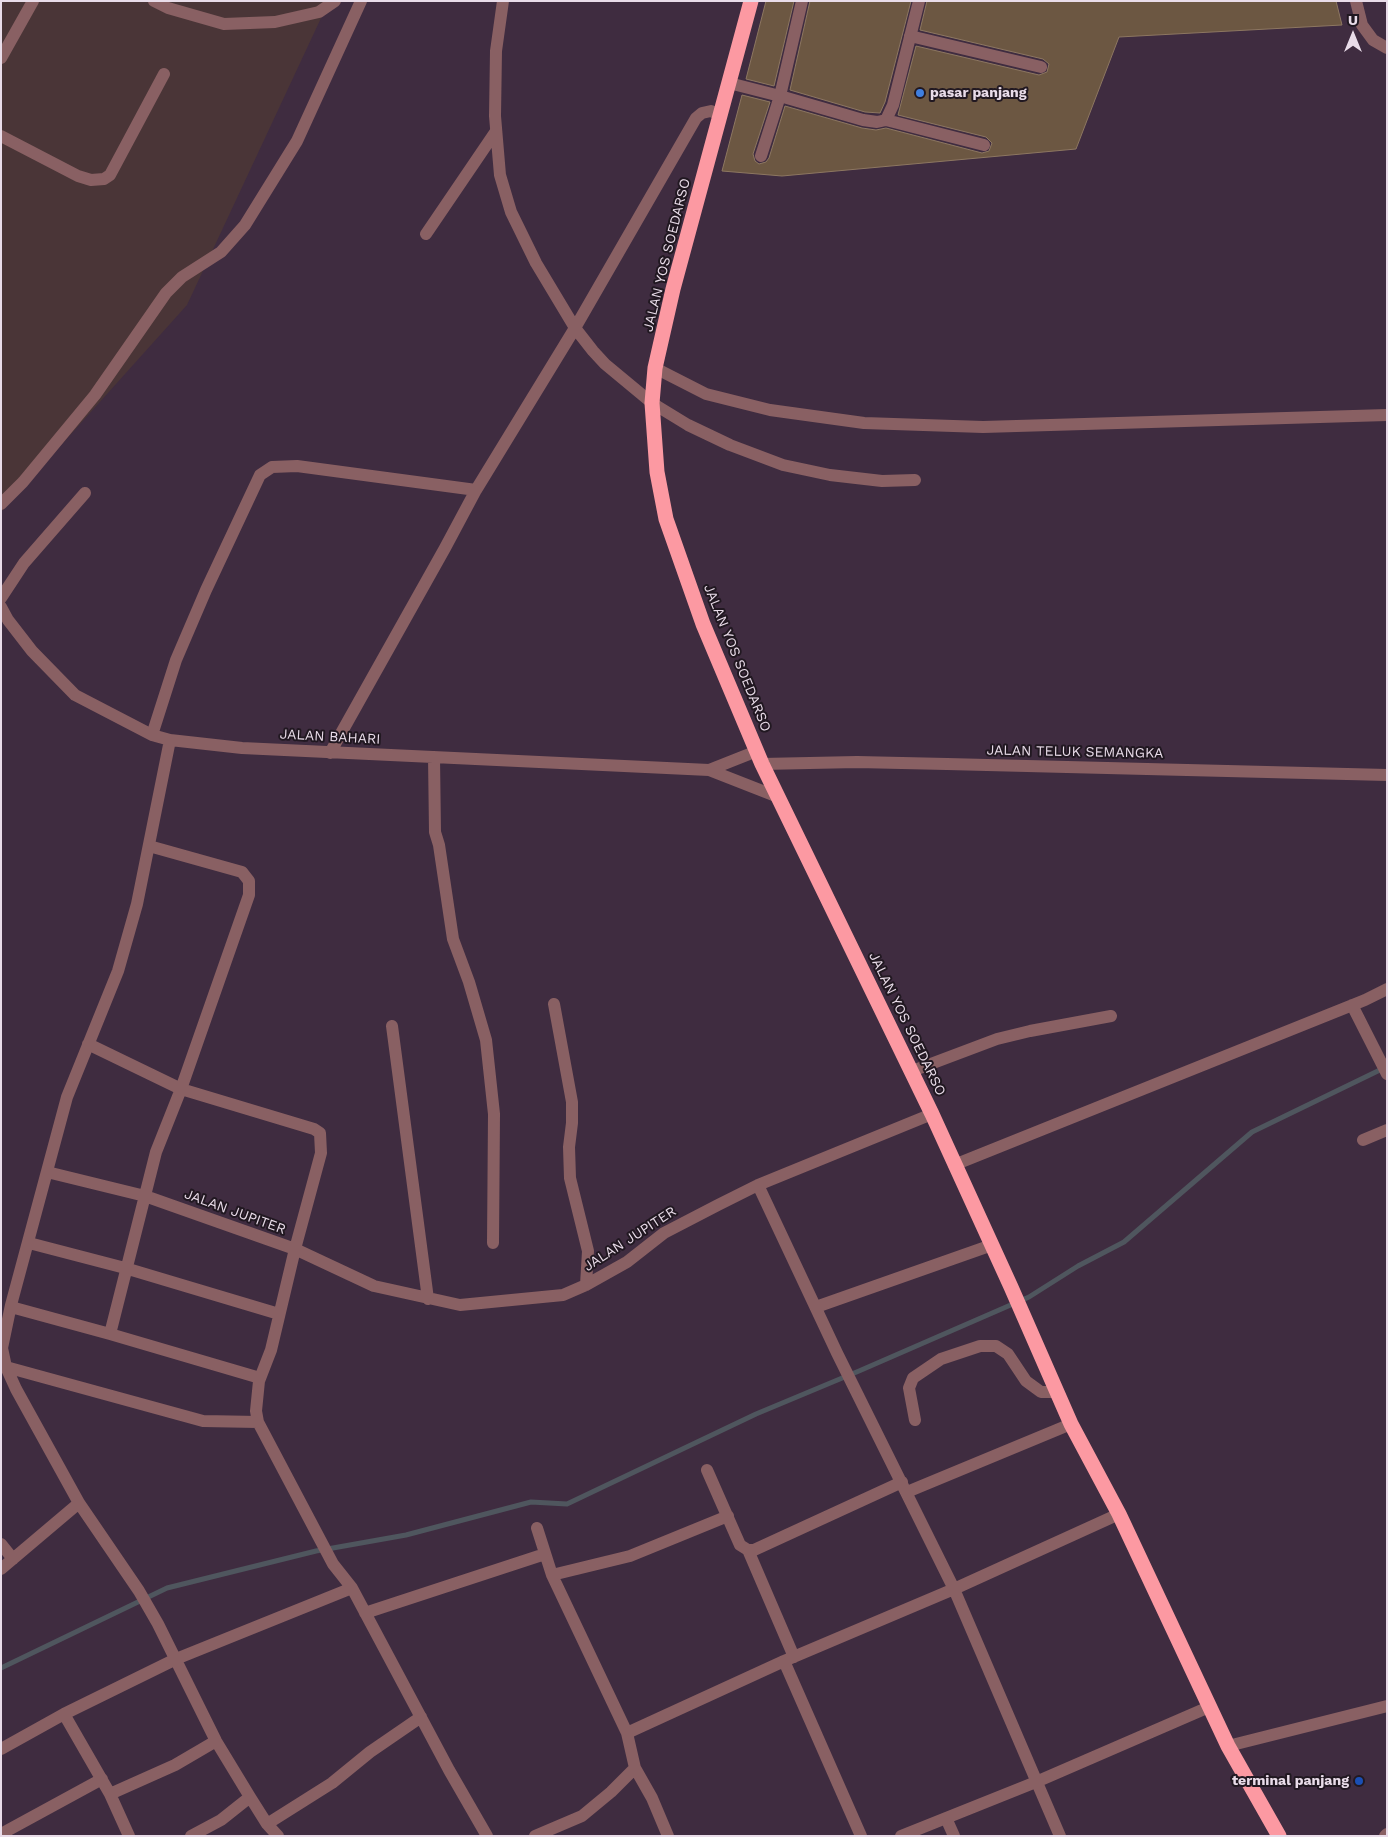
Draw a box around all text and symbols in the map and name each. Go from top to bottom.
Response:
north arrow [1328,10,1378,60]
text: U [1348,12,1358,28]
place label: pasar panjang [930,85,1027,101]
marker: pasar panjang [914,87,926,99]
street label: JALAN YOS SOEDARSO [640,177,694,333]
street label: JALAN YOS SOEDARSO [700,582,774,734]
street label: JALAN BAHARI [279,726,381,748]
street label: JALAN TELUK SEMANGKA [986,742,1164,762]
street label: JALAN YOS SOEDARSO [865,949,949,1099]
street label: JALAN JUPITER [182,1186,288,1238]
street label: JALAN JUPITER [581,1203,679,1275]
place label: terminal panjang [1232,1773,1349,1789]
marker: terminal panjang [1353,1775,1365,1787]

